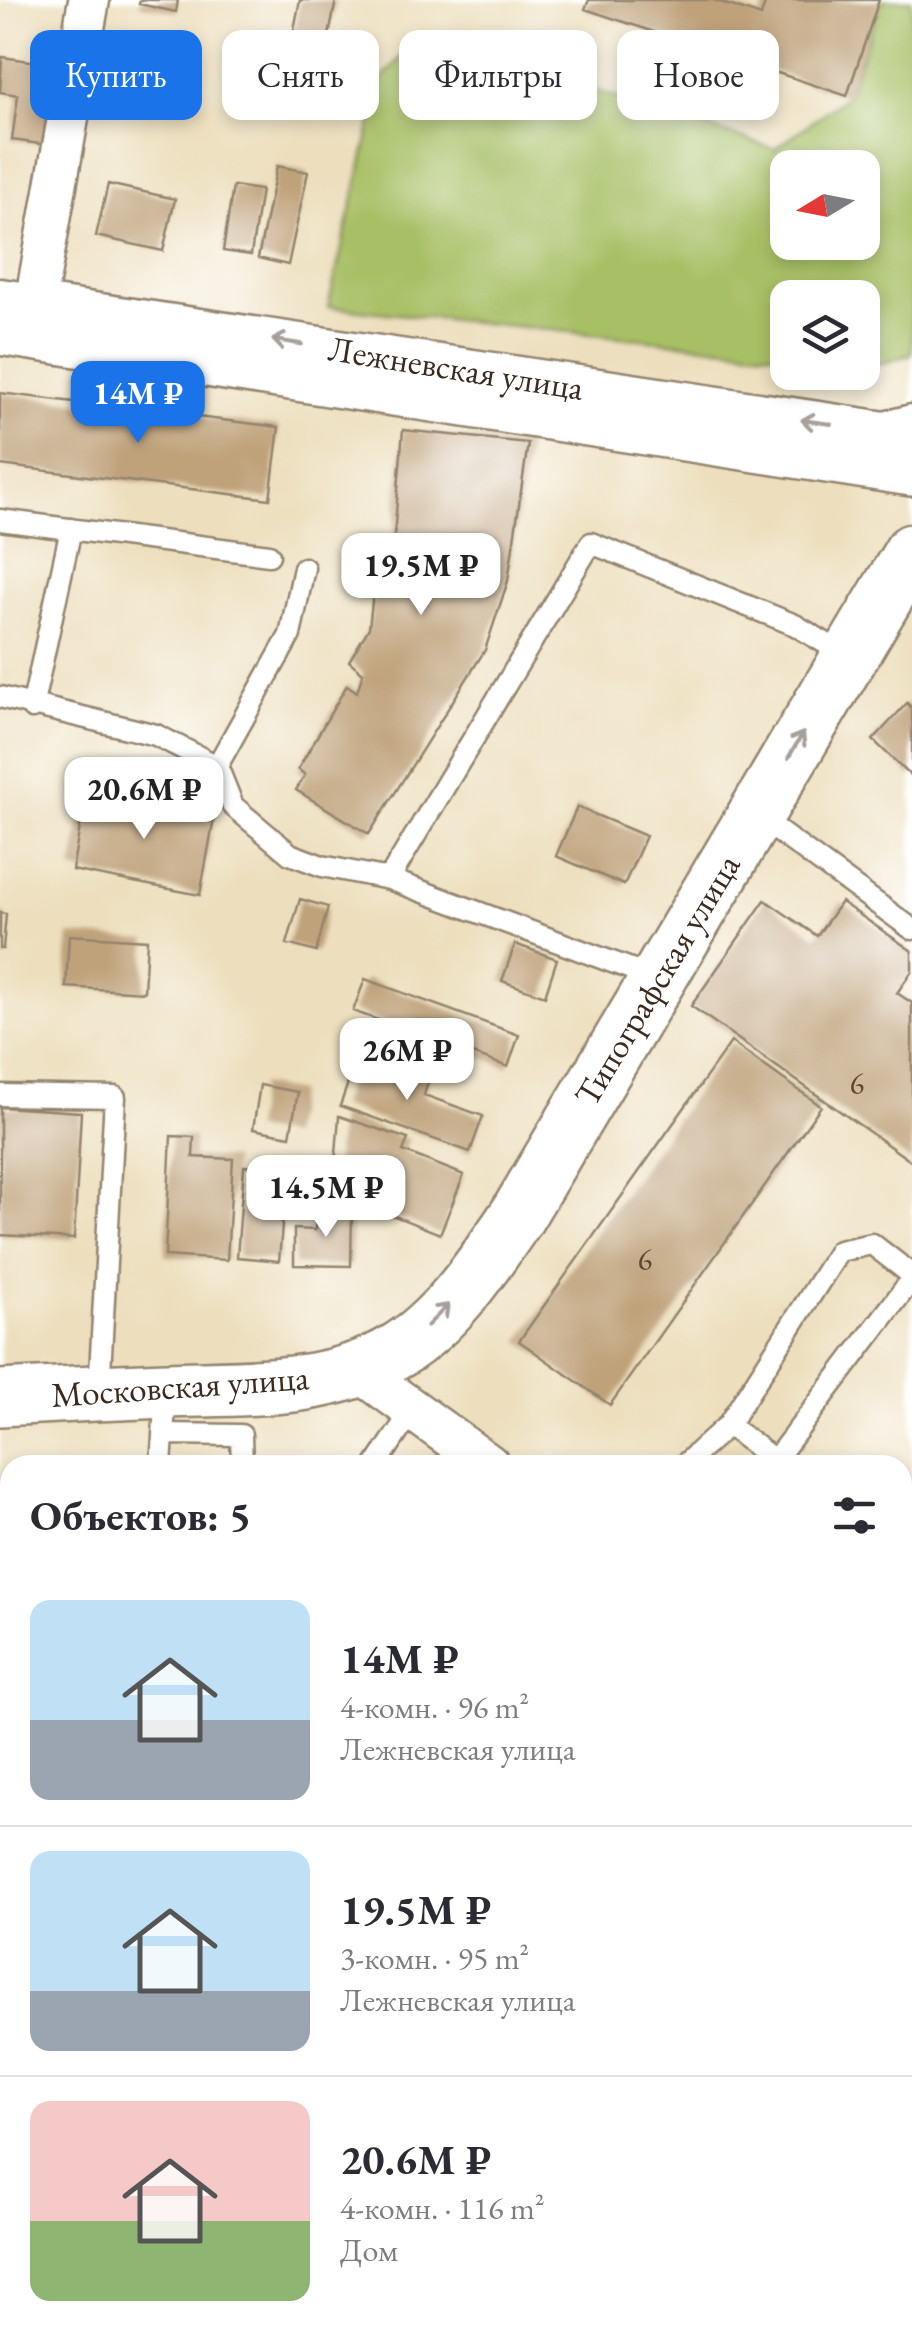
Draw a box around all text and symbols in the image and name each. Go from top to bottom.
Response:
chip: Купить [30,30,202,120]
chip: Снять [222,30,379,120]
chip: Фильтры [399,30,597,120]
chip: Новое [617,30,779,120]
north arrow [770,150,880,260]
map controls [770,150,880,390]
button: layers [770,280,880,390]
street label: Лежневская улица [325,325,587,411]
one-way arrow [271,333,304,351]
pin: 14M ₽ [68,361,208,446]
text: 14M ₽ [93,372,183,414]
one-way arrow [800,412,833,431]
pin: 19.5M ₽ [329,533,513,618]
text: 19.5M ₽ [363,544,479,586]
one-way arrow [787,731,807,760]
pin: 20.6M ₽ [52,757,236,842]
text: 20.6M ₽ [86,768,202,810]
street label: Типографская улица [564,846,750,1114]
pin: 26M ₽ [337,1018,477,1103]
text: 26M ₽ [362,1029,452,1071]
house number: 6 [850,1064,864,1103]
pin: 14.5M ₽ [234,1155,418,1240]
text: 14.5M ₽ [268,1166,384,1208]
house number: 6 [638,1240,652,1279]
one-way arrow [426,1304,450,1328]
street label: Московская улица [50,1354,310,1418]
text: Объектов: 5 [30,1488,251,1543]
icon: filters [827,1488,882,1543]
text: 14M ₽ [340,1631,459,1686]
icon: home [110,1640,230,1760]
text: 4-комн. · 96 m² [340,1686,529,1728]
text: Лежневская улица [340,1728,575,1770]
text: 19.5M ₽ [340,1882,491,1937]
icon: home [110,1891,230,2011]
text: 3-комн. · 95 m² [340,1937,529,1979]
text: Лежневская улица [340,1979,575,2021]
text: 20.6M ₽ [340,2132,491,2187]
icon: home [110,2141,230,2261]
text: 4-комн. · 116 m² [340,2187,545,2229]
text: Дом [340,2229,398,2271]

